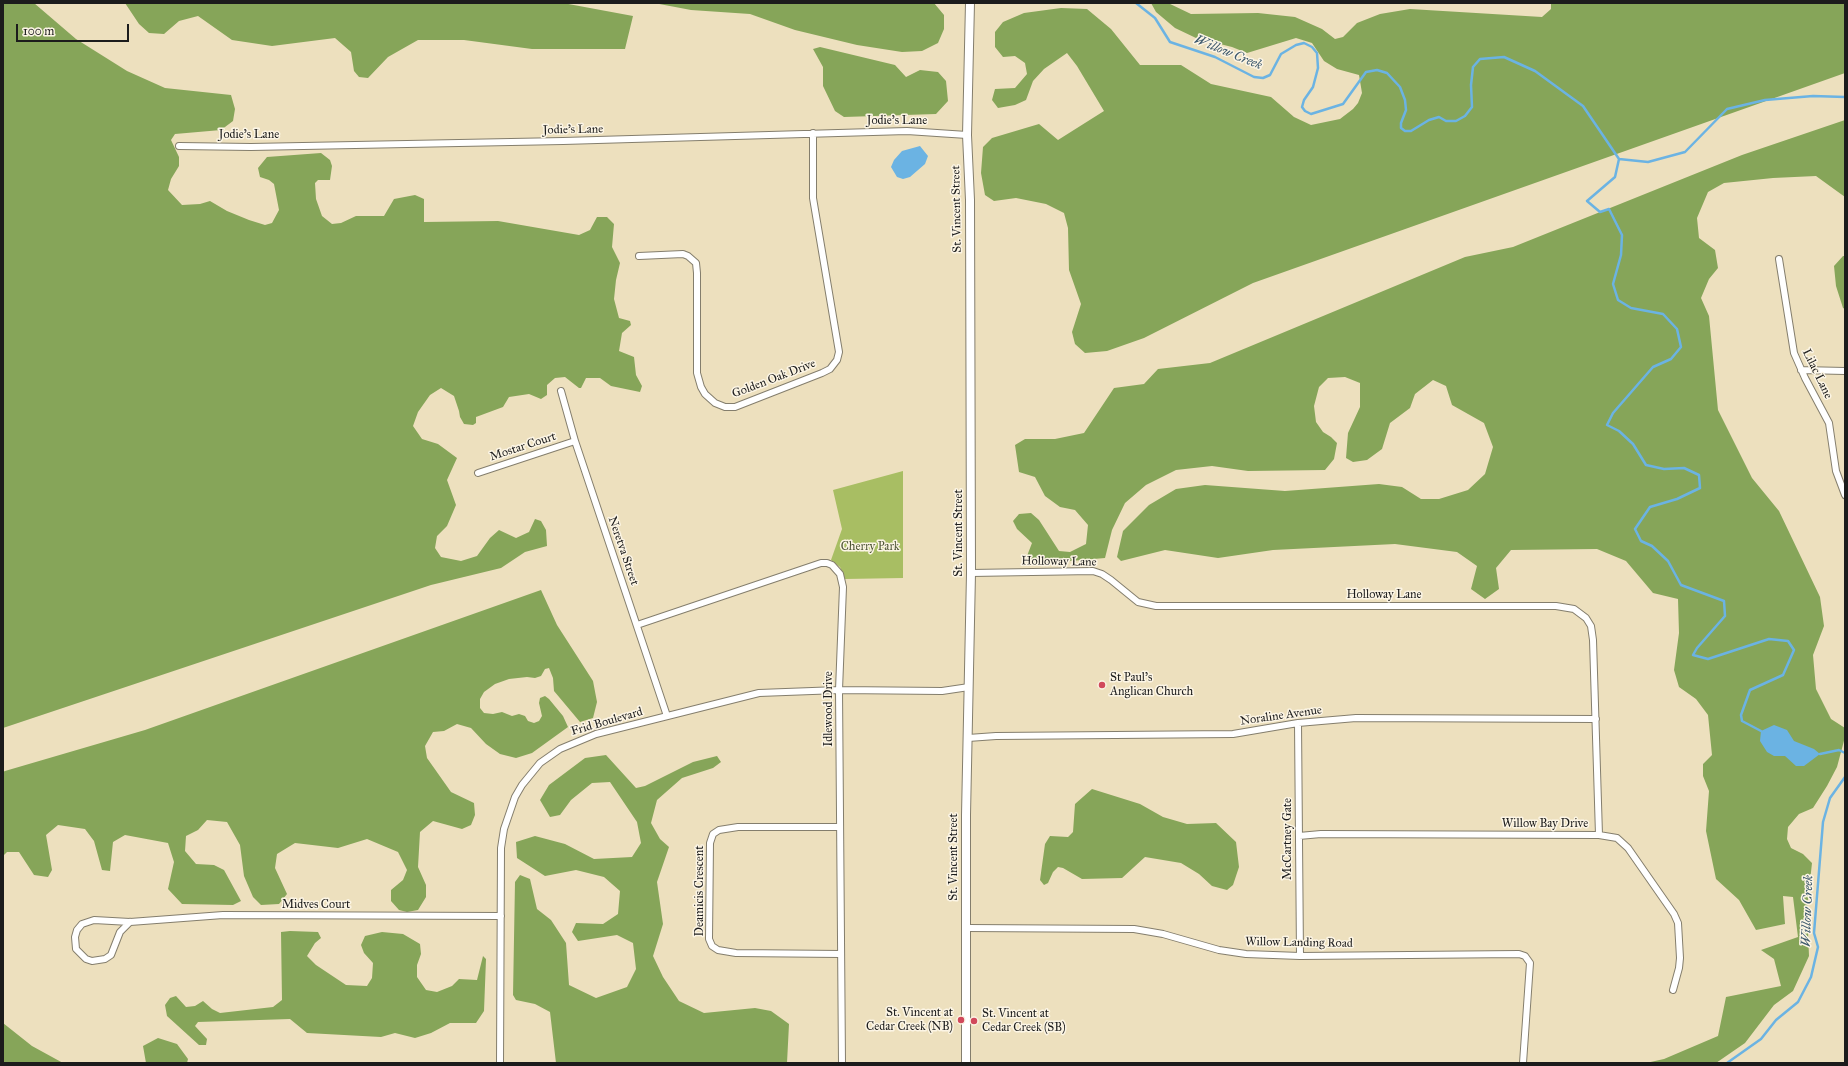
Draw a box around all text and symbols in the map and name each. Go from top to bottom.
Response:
scale bar [18,16,131,42]
text: 100 m [23,24,54,38]
water label: Willow Creek [1192,32,1264,74]
street label: Jodie's Lane [867,114,927,128]
street label: Jodie's Lane [543,122,603,138]
street label: Jodie's Lane [219,128,279,142]
street label: St. Vincent Street [949,165,965,253]
street label: Lilac Lane [1799,347,1835,401]
street label: Golden Oak Drive [730,356,818,402]
street label: Mostar Court [488,430,558,464]
street label: St. Vincent Street [952,489,966,577]
street label: Neretva Street [604,515,642,587]
park label: Cherry Park [841,540,899,554]
street label: Holloway Lane [1021,554,1097,570]
street label: Holloway Lane [1346,588,1422,602]
street label: Idlewood Drive [822,671,836,747]
place label: St Paul’s Anglican Church [1110,671,1193,699]
marker: St Paul’s Anglican Church [1097,680,1107,690]
street label: Noraline Avenue [1239,703,1323,729]
street label: Frid Boulevard [570,705,644,739]
street label: McCartney Gate [1281,798,1295,880]
street label: St. Vincent Street [947,813,961,901]
street label: Willow Bay Drive [1502,817,1588,831]
street label: Deamicis Crescent [693,846,707,936]
water label: Willow Creek [1799,875,1817,947]
street label: Midves Court [282,898,350,912]
street label: Willow Landing Road [1245,935,1353,951]
place label: St. Vincent at Cedar Creek (NB) [866,1006,953,1034]
place label: St. Vincent at Cedar Creek (SB) [982,1007,1066,1035]
marker: St. Vincent at Cedar Creek (NB) [956,1015,966,1025]
marker: St. Vincent at Cedar Creek (SB) [969,1016,979,1026]

